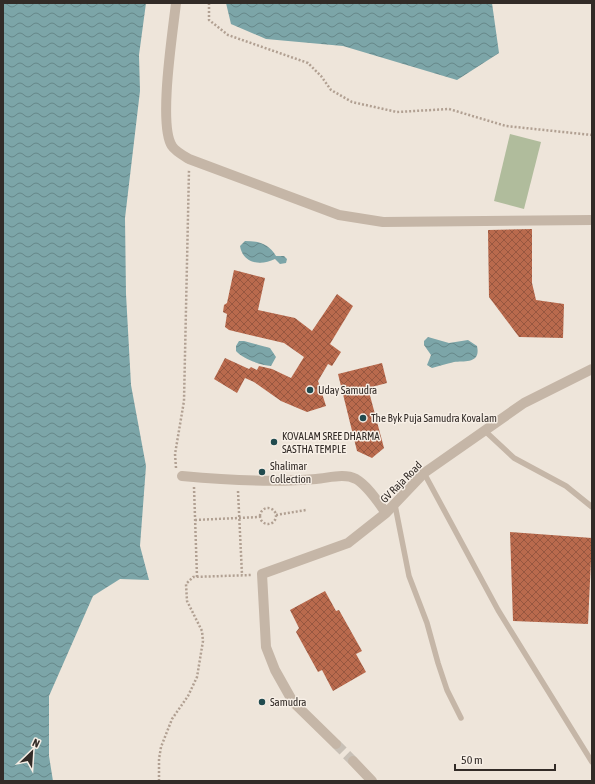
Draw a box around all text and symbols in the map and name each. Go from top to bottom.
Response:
place label: Uday Samudra [318,384,377,396]
marker: Uday Samudra [305,385,315,395]
place label: The Byk Puja Samudra Kovalam [371,412,497,424]
marker: The Byk Puja Samudra Kovalam [358,413,368,423]
place label: KOVALAM SREE DHARMA SASTHA TEMPLE [282,430,380,455]
marker: KOVALAM SREE DHARMA SASTHA TEMPLE [269,437,279,447]
street label: GV Raja Road [378,459,424,505]
place label: Shalimar Collection [270,460,311,485]
marker: Shalimar Collection [257,467,267,477]
place label: Samudra [270,696,306,708]
marker: Samudra [257,697,267,707]
north arrow [12,732,52,772]
text: N [31,736,42,750]
scale bar [455,746,555,772]
text: 50 m [461,753,483,767]

